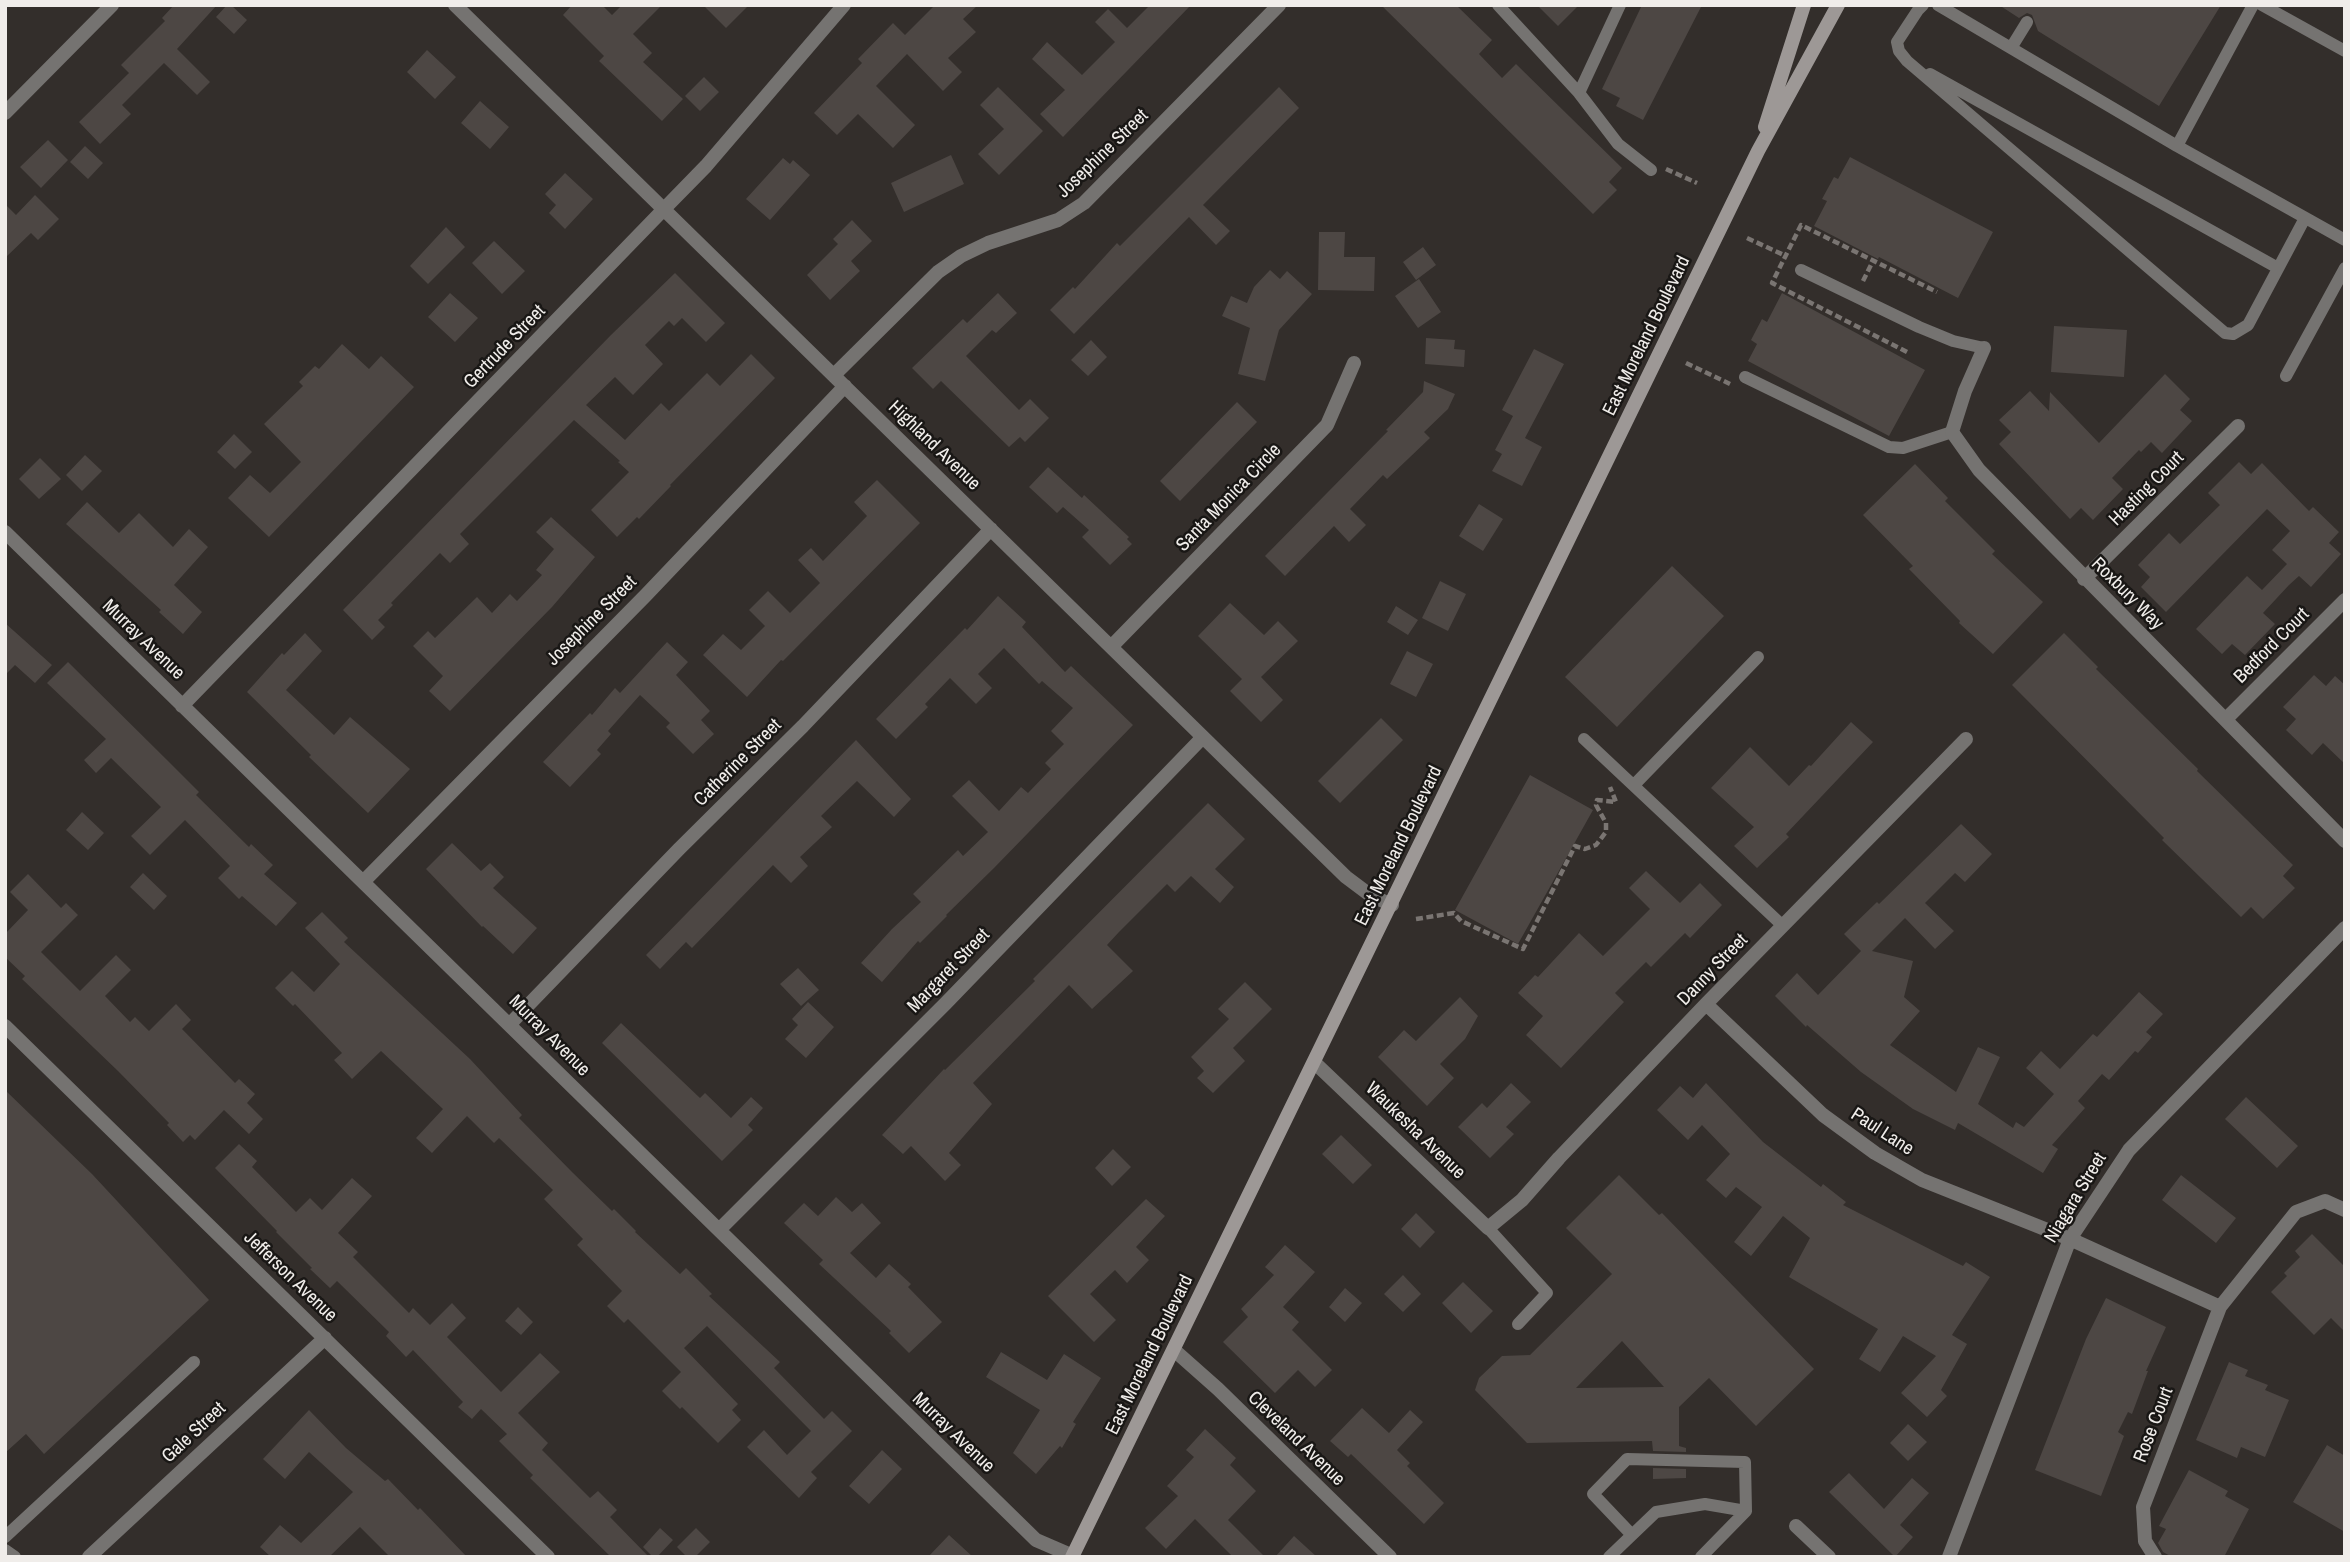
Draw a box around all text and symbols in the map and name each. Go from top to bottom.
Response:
street label: Josephine Street [1053,105,1153,203]
street label: East Moreland Boulevard [1598,252,1696,420]
street label: Gertrude Street [460,300,550,394]
street label: Highland Avenue [883,396,985,496]
street label: Santa Monica Circle [1172,439,1286,557]
street label: Hasting Court [2105,447,2189,531]
street label: Roxbury Way [2086,553,2168,635]
street label: Josephine Street [542,571,642,671]
street label: Murray Avenue [97,595,189,685]
street label: Bedford Court [2230,604,2314,688]
street label: Catherine Street [690,715,786,811]
street label: East Moreland Boulevard [1350,762,1448,930]
street label: Margaret Street [903,924,995,1018]
street label: Danny Street [1673,929,1753,1011]
street label: Murray Avenue [504,991,594,1081]
street label: Waukesha Avenue [1360,1078,1470,1184]
street label: Paul Lane [1846,1103,1918,1161]
street label: Niagara Street [2040,1149,2112,1247]
street label: Jefferson Avenue [239,1227,341,1327]
street label: East Moreland Boulevard [1101,1271,1199,1439]
street label: Rose Court [2129,1384,2179,1466]
street label: Cleveland Avenue [1243,1387,1349,1491]
street label: Murray Avenue [907,1388,999,1478]
street label: Gale Street [157,1398,231,1468]

